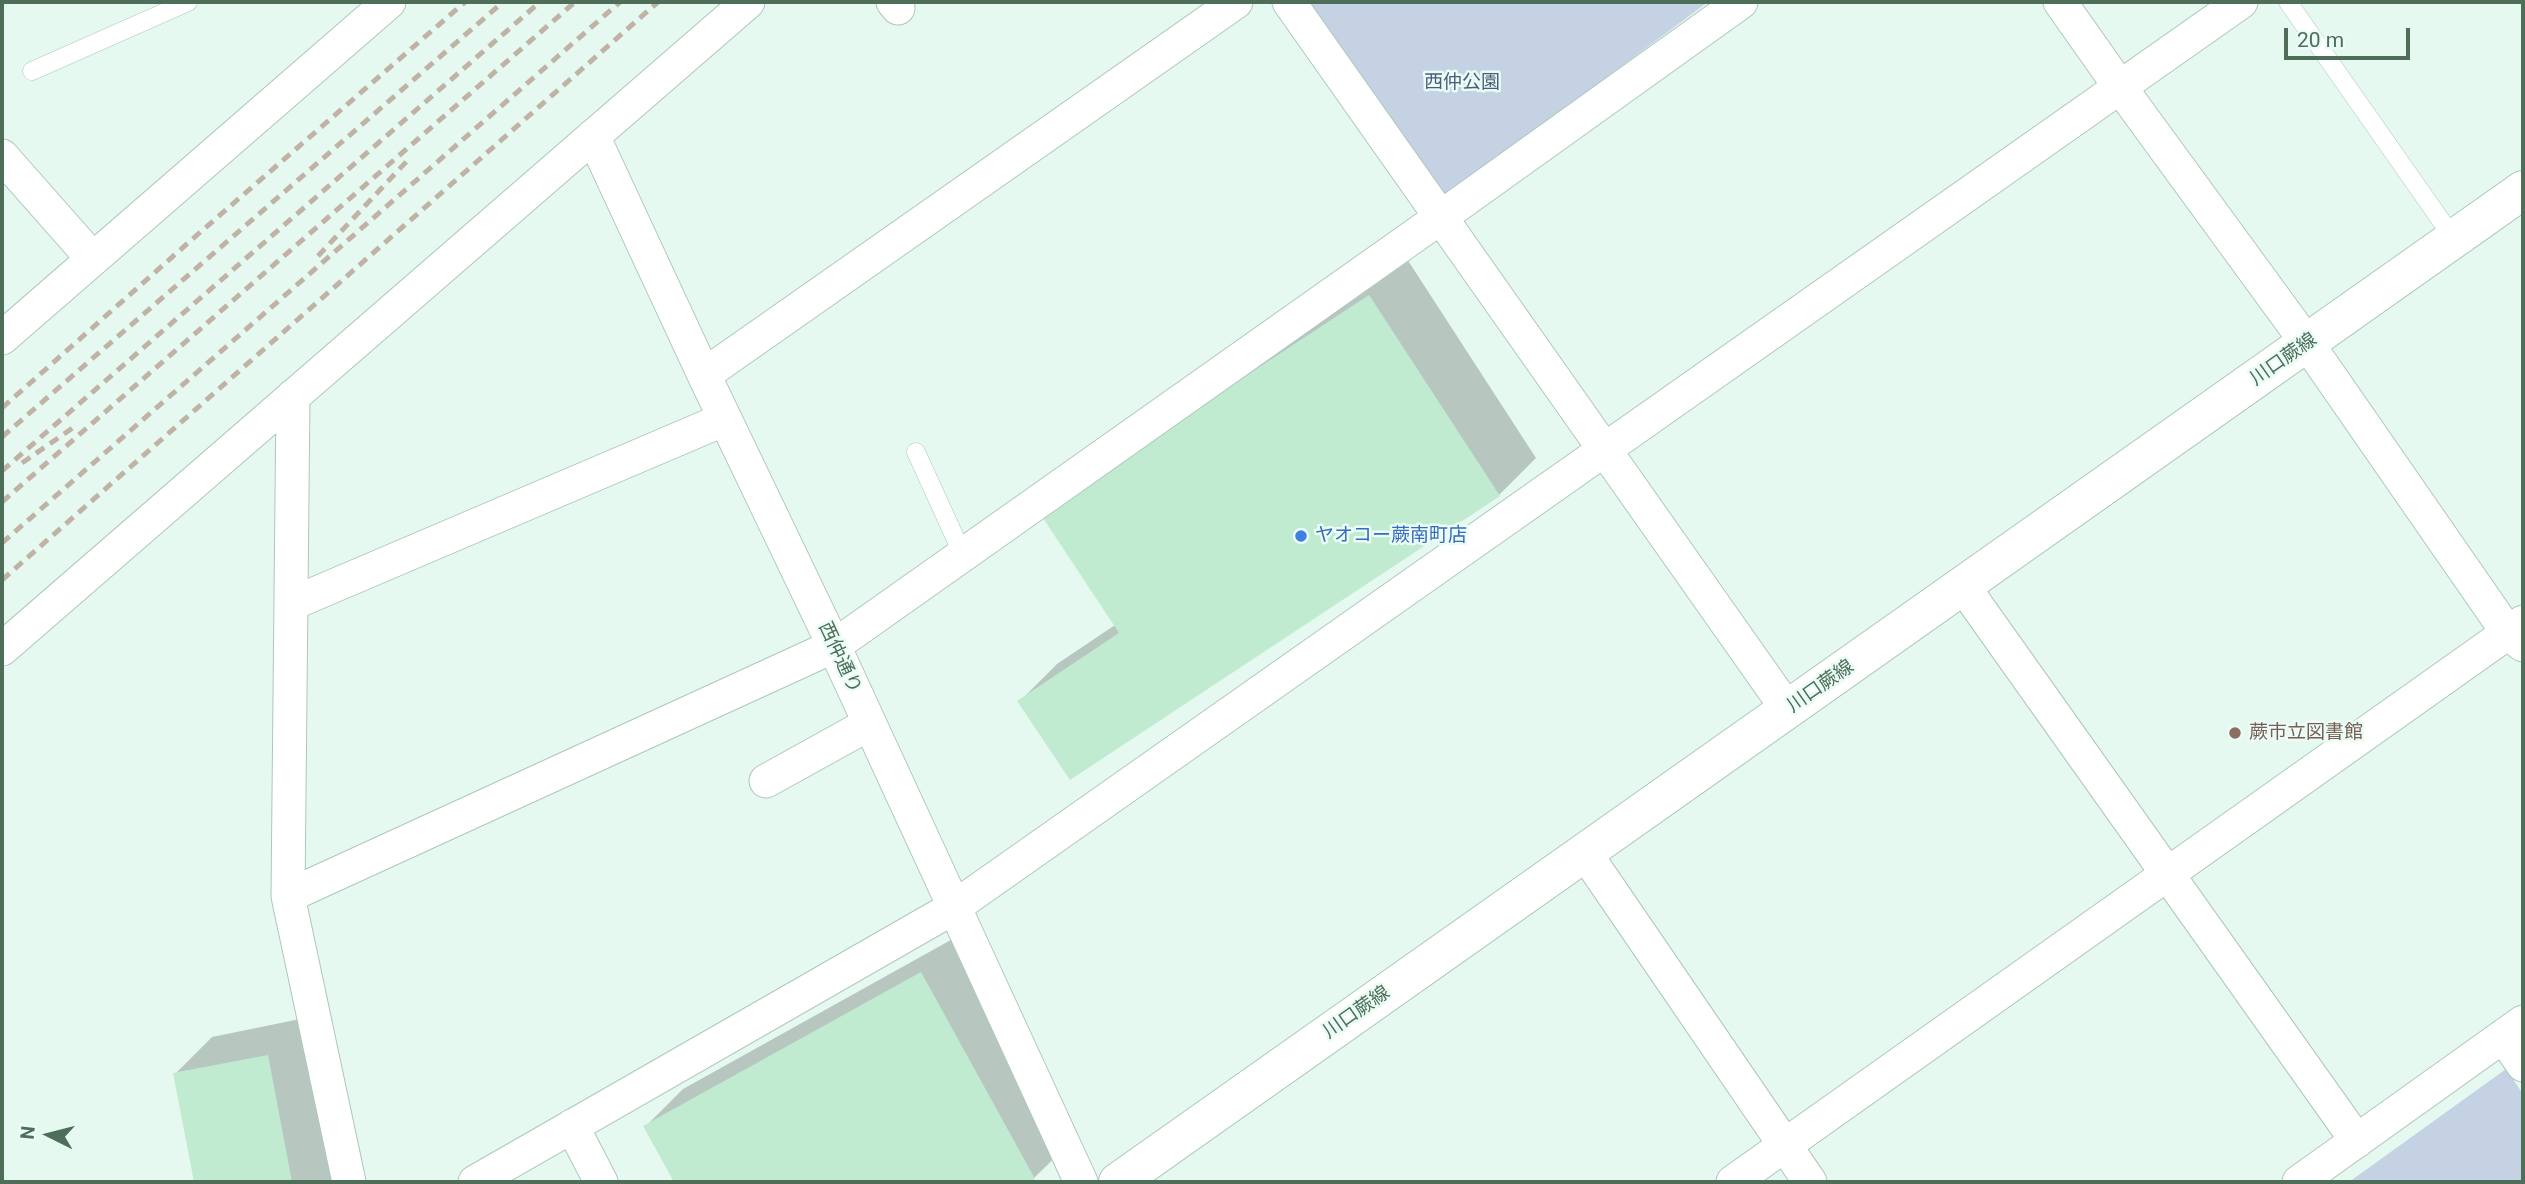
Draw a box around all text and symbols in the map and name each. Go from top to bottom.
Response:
scale bar [2287,14,2413,58]
text: 20 m [2297,28,2344,52]
park label: 西仲公園 [1424,72,1500,94]
street label: 川口蕨線 [2246,329,2322,391]
place label: ヤオコー蕨南町店 [1315,525,1467,547]
marker: ヤオコー蕨南町店 [1293,528,1309,544]
street label: 西仲通り [813,619,865,697]
street label: 川口蕨線 [1783,656,1859,718]
place label: 蕨市立図書館 [2249,722,2363,744]
marker: 蕨市立図書館 [2227,725,2243,741]
street label: 川口蕨線 [1319,982,1395,1044]
north arrow [14,1100,84,1170]
text: N [15,1125,40,1141]

